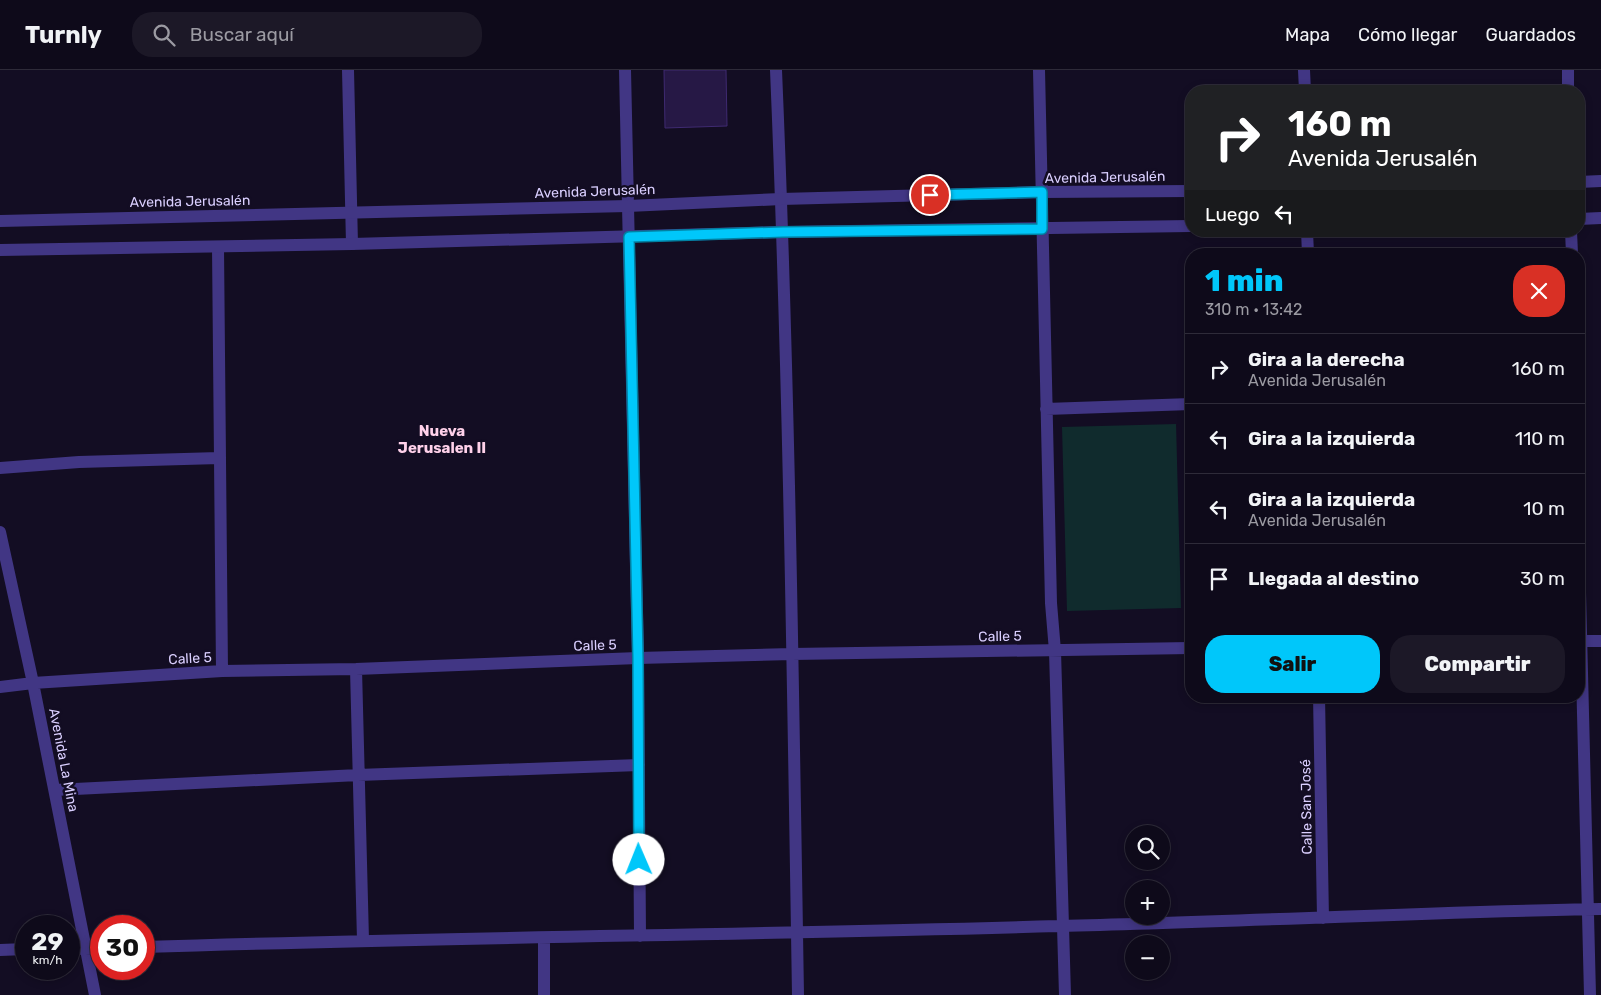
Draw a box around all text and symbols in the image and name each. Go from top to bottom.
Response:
search box [132,12,482,57]
text: Turnly [25,21,102,49]
icon: search [150,21,178,49]
text: Buscar aquí [190,23,294,46]
text: Mapa [1285,24,1330,46]
text: Cómo llegar [1358,24,1457,46]
text: Guardados [1485,24,1576,46]
text: 160 m [1288,103,1392,145]
icon: right [1205,105,1270,170]
text: Avenida Jerusalén [1288,145,1478,172]
street label: Avenida Jerusalén [1045,168,1165,187]
pin [909,174,951,216]
street label: Avenida Jerusalén [534,181,656,202]
icon: arrive [916,181,944,209]
street label: Avenida Jerusalén [130,192,250,211]
icon: left [1270,200,1298,228]
text: Luego [1205,203,1260,226]
text: 1 min [1205,263,1283,299]
button: close [1513,265,1565,317]
text: 310 m · 13:42 [1205,300,1303,319]
text: Gira a la derecha [1248,348,1405,371]
icon: right [1205,355,1233,383]
text: 160 m [1512,357,1565,380]
text: Avenida Jerusalén [1248,371,1386,390]
district label: Nueva Jerusalen II [398,422,486,457]
icon: left [1205,425,1233,453]
text: Gira a la izquierda [1248,427,1415,450]
text: 110 m [1515,427,1565,450]
text: Gira a la izquierda [1248,488,1415,511]
icon: left [1205,495,1233,523]
text: 10 m [1523,497,1565,520]
text: Avenida Jerusalén [1248,511,1386,530]
icon: arrive [1205,565,1233,593]
text: Llegada al destino [1248,567,1419,590]
text: 30 m [1520,567,1565,590]
street label: Calle 5 [978,628,1022,645]
button: Salir [1205,635,1380,693]
button: Compartir [1390,635,1565,693]
street label: Calle 5 [573,636,617,655]
street label: Calle 5 [168,649,212,668]
street label: Avenida La Mina [45,707,82,813]
street label: Calle San José [1297,759,1316,855]
map controls [1125,825,1170,980]
button: search [1125,825,1170,870]
position arrow [612,833,664,885]
button: + [1125,880,1170,925]
speed limit sign: 30 [90,915,155,980]
text: 29 [31,927,64,956]
button: − [1125,935,1170,980]
text: km/h [33,953,62,967]

